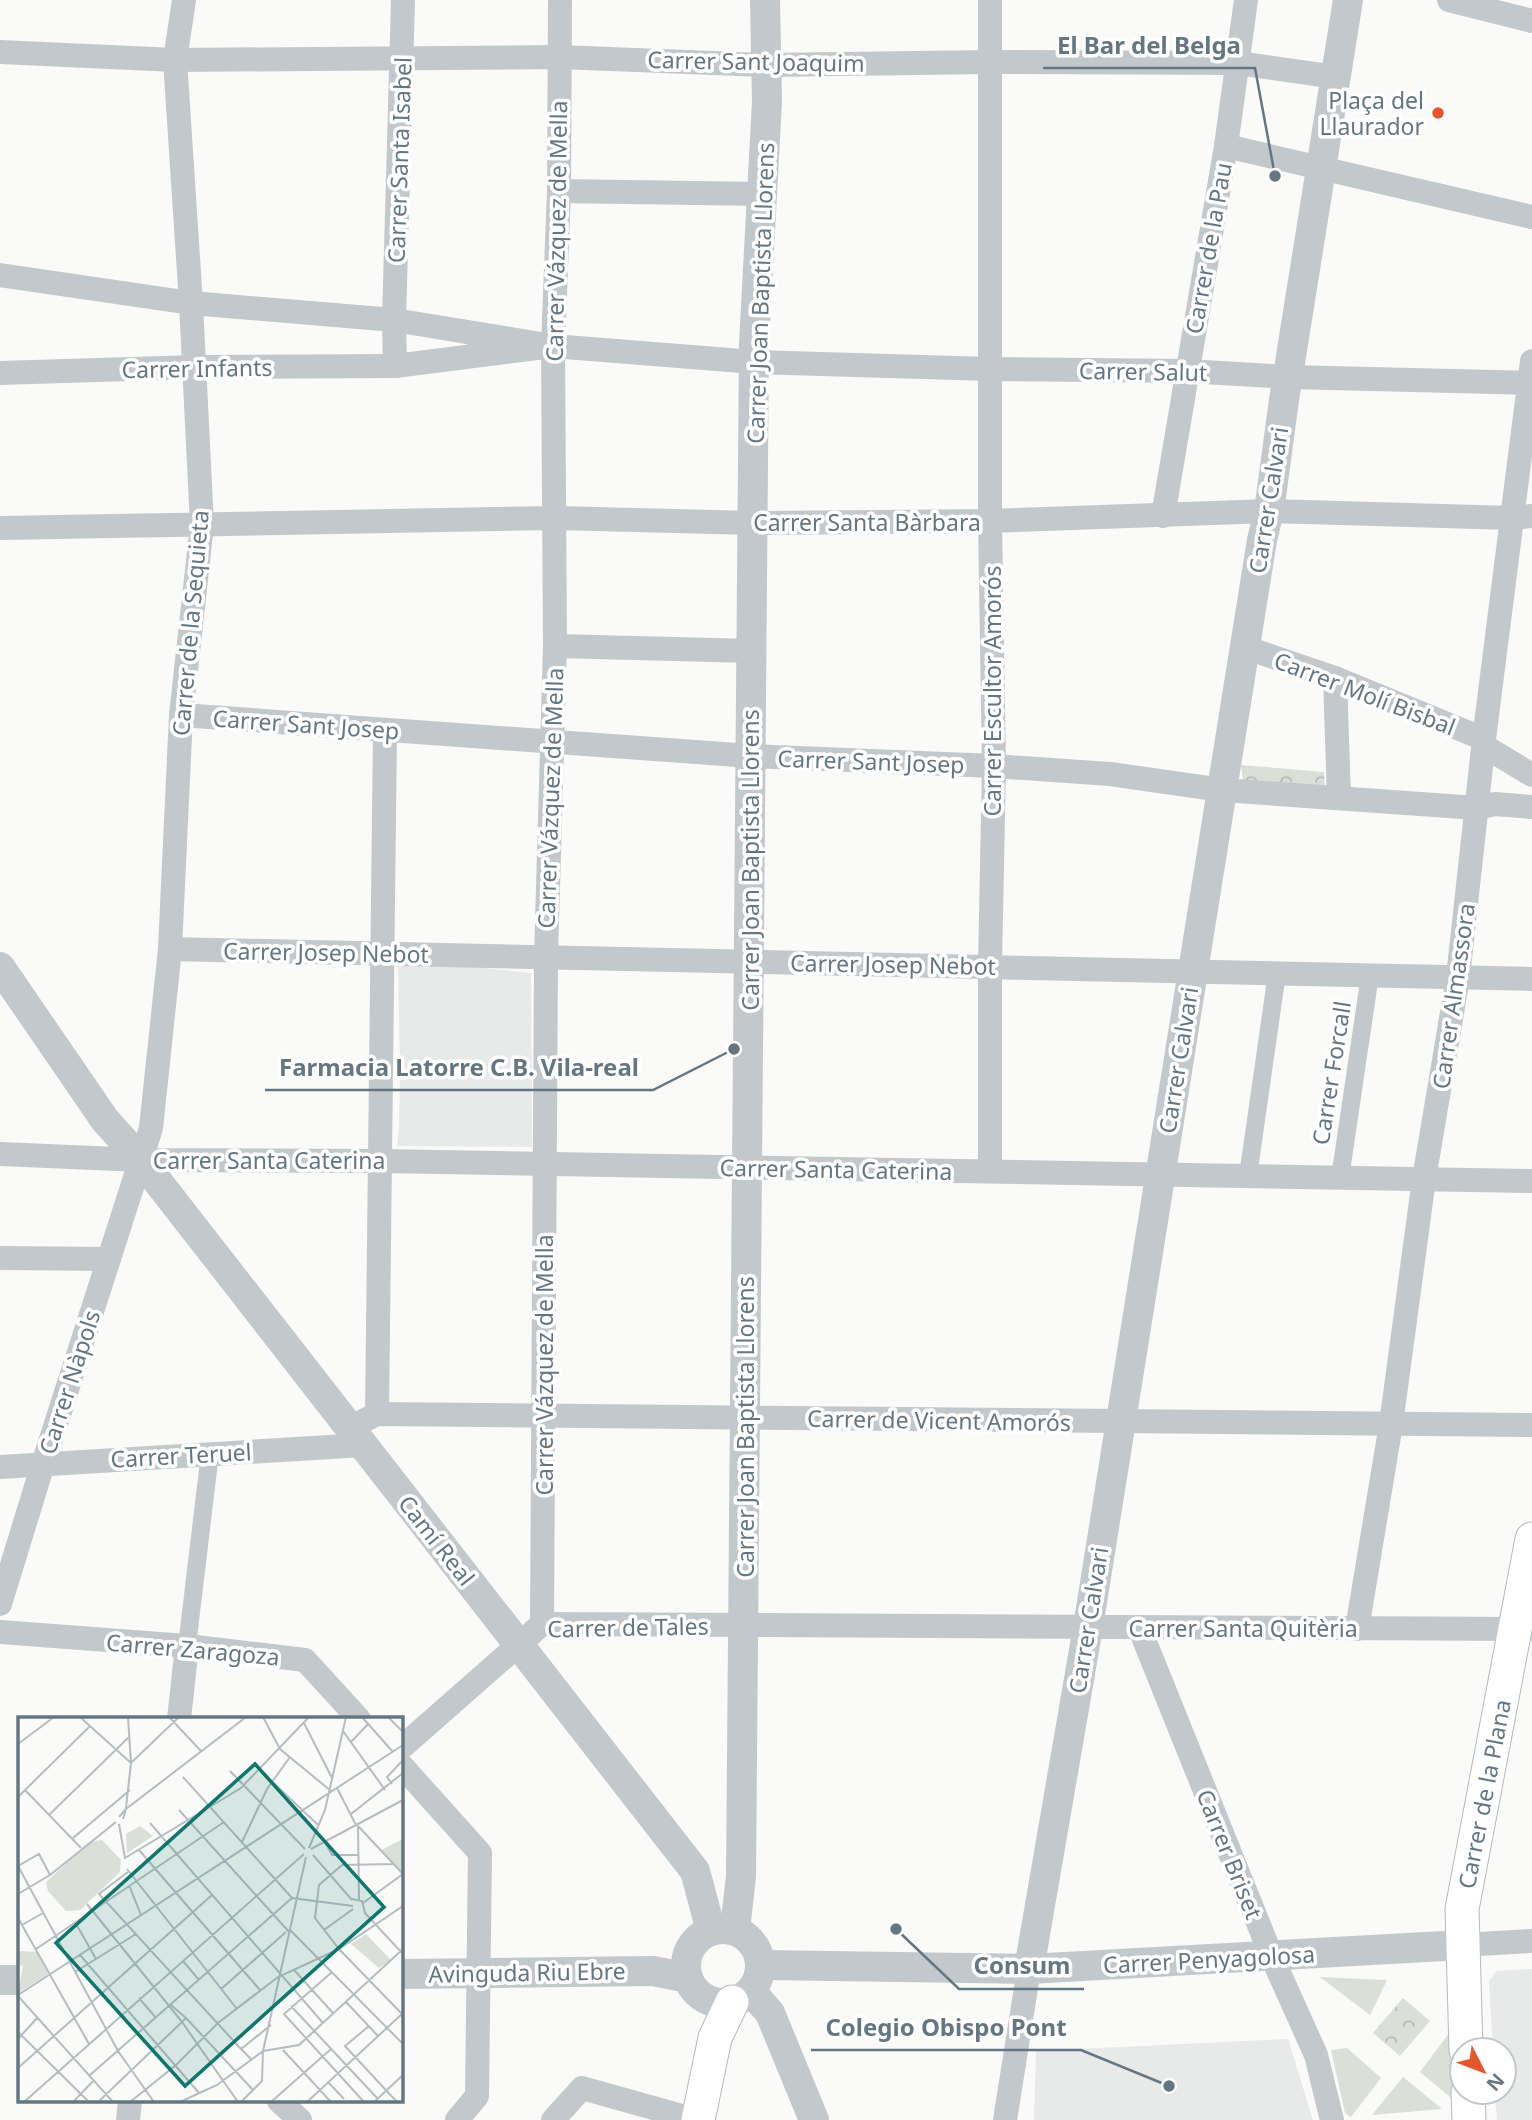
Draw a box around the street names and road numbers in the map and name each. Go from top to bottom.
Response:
street label: Carrer Sant Joaquim [647,43,865,79]
street label: Carrer Santa Isabel [379,56,419,264]
street label: Carrer Vázquez de Mella [538,100,574,362]
street label: Carrer Joan Baptista Llorens [739,142,781,444]
street label: Carrer de la Pau [1177,160,1239,336]
street label: Carrer Infants [121,351,273,385]
street label: Carrer Salut [1079,354,1207,388]
street label: Carrer Calvari [1241,424,1295,576]
street label: Carrer Santa Bàrbara [753,506,981,538]
street label: Carrer de la Sequieta [164,509,216,737]
street label: Carrer Escultor Amorós [976,565,1008,817]
street label: Carrer Molí Bisbal [1270,644,1460,742]
street label: Carrer Vázquez de Mella [529,667,571,929]
street label: Carrer Sant Josep [212,702,400,746]
street label: Carrer Joan Baptista Llorens [734,709,766,1011]
street label: Carrer Sant Josep [777,742,965,780]
street label: Carrer Almassora [1424,901,1482,1091]
street label: Carrer Josep Nebot [223,934,429,970]
street label: Carrer Josep Nebot [790,946,996,982]
street label: Carrer Calvari [1151,984,1205,1136]
street label: Carrer Forcall [1304,999,1358,1147]
street label: Carrer Santa Caterina [153,1144,385,1176]
street label: Carrer Santa Caterina [719,1151,953,1187]
street label: Carrer Vázquez de Mella [528,1234,560,1496]
street label: Carrer Joan Baptista Llorens [729,1276,761,1578]
street label: Carrer Nàpols [31,1306,107,1458]
street label: Carrer de Vicent Amorós [807,1402,1071,1438]
street label: Carrer Teruel [110,1435,252,1475]
street label: Camí Real [391,1488,483,1592]
street label: Carrer Calvari [1061,1544,1115,1696]
street label: Carrer de Tales [547,1610,709,1644]
street label: Carrer Santa Quitèria [1128,1612,1358,1644]
street label: Carrer Zaragoza [105,1625,281,1673]
street label: Carrer de la Plana [1450,1697,1518,1891]
street label: Carrer Briset [1189,1784,1271,1924]
street label: Carrer Penyagolosa [1102,1937,1316,1981]
street label: Avinguda Riu Ebre [428,1954,626,1990]

